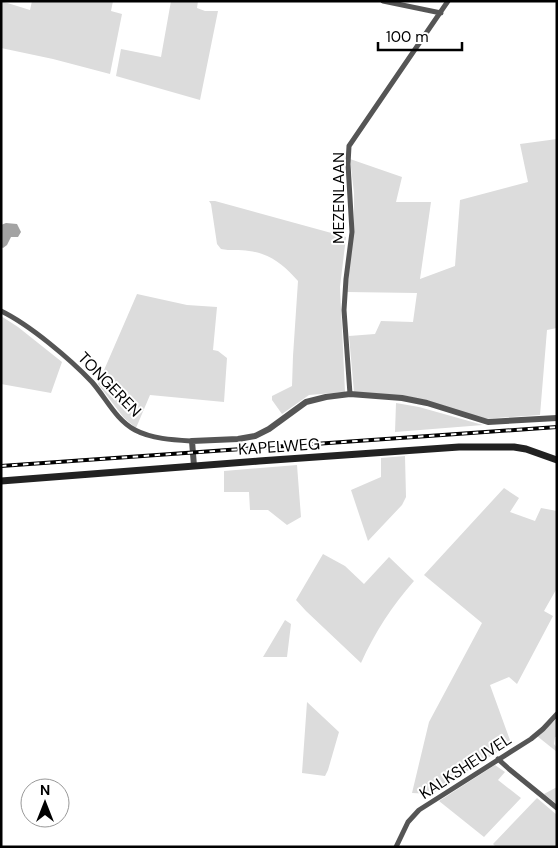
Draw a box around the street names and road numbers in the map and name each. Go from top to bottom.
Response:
street label: MEZENLAAN [328,152,349,244]
street label: TONGEREN [73,347,146,421]
street label: KAPELWEG [237,433,321,460]
street label: KALKSHEUVEL [415,729,515,804]

